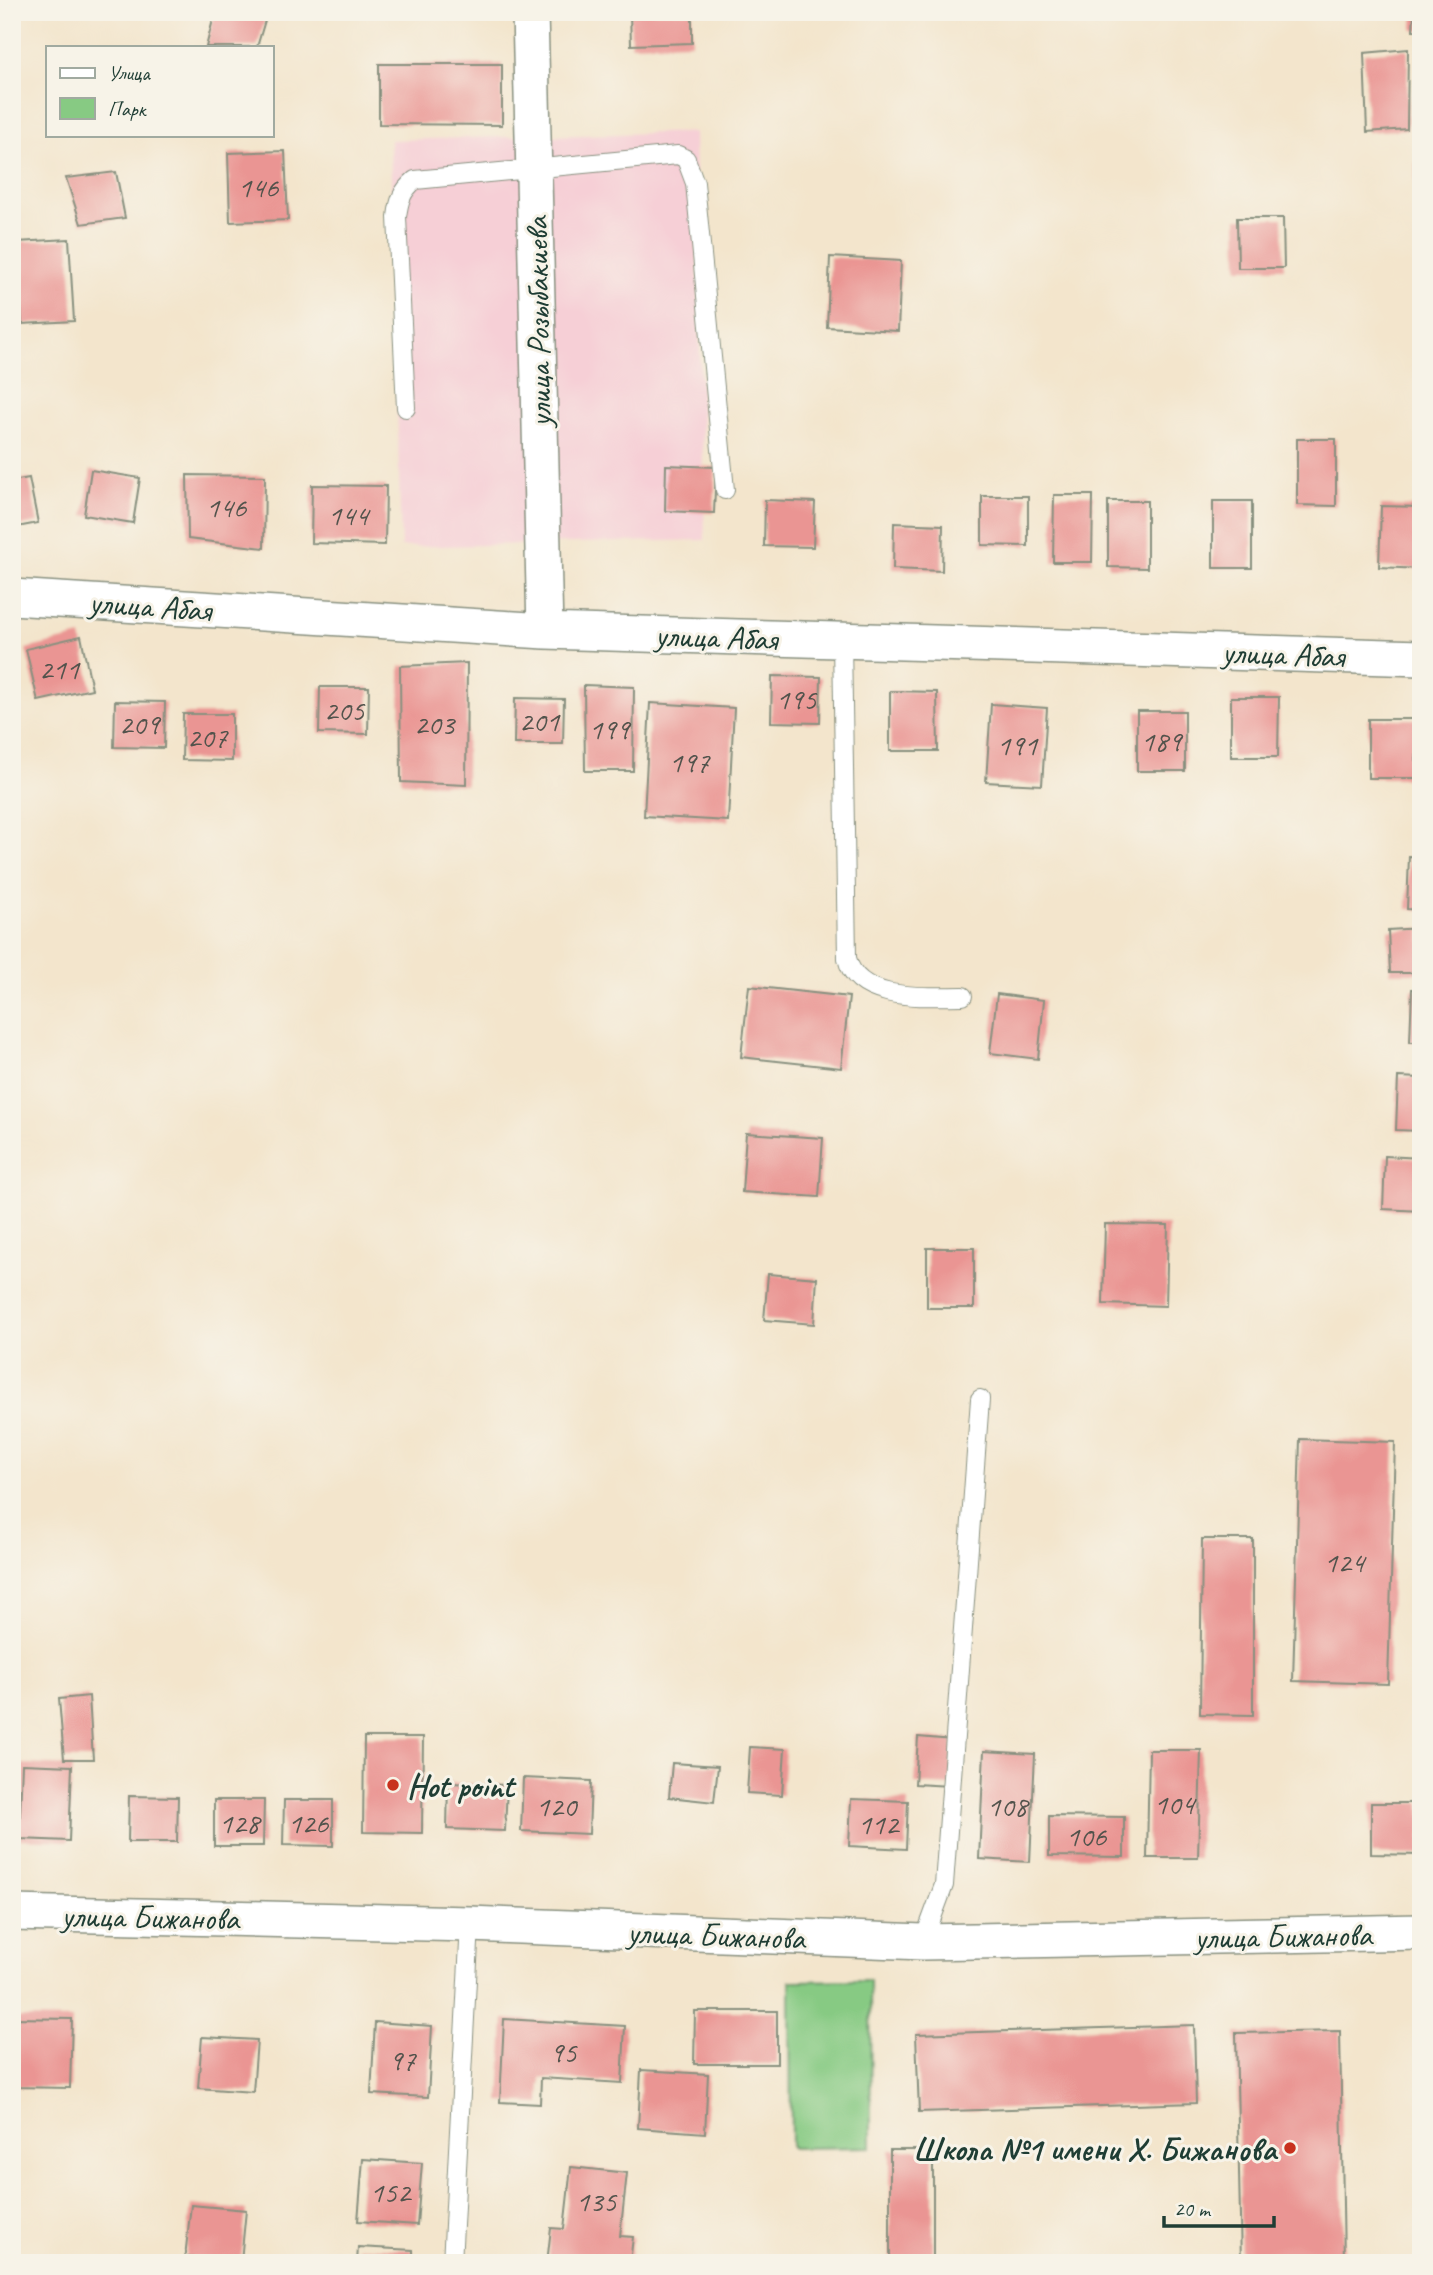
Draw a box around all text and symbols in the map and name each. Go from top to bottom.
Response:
legend [46,46,273,136]
text: Улица [108,60,151,86]
text: Парк [108,96,148,122]
house number: 146 [238,168,280,206]
street label: улица Розыбакиева [515,214,561,430]
house number: 146 [206,488,248,526]
house number: 144 [328,496,371,534]
street label: улица Абая [86,581,215,631]
street label: улица Абая [652,614,781,660]
street label: улица Абая [1219,631,1348,677]
house number: 211 [39,650,81,688]
house number: 195 [776,680,818,718]
house number: 205 [324,691,366,729]
house number: 201 [519,702,561,740]
house number: 209 [119,705,162,743]
house number: 203 [414,705,457,743]
house number: 199 [589,710,632,748]
house number: 207 [187,718,229,756]
house number: 189 [1141,722,1184,760]
house number: 191 [997,726,1039,764]
house number: 197 [669,743,711,781]
house number: 124 [1324,1543,1367,1581]
place label: Hot point [407,1765,517,1807]
marker: Hot point [385,1777,401,1793]
house number: 104 [1154,1785,1197,1823]
house number: 120 [536,1787,579,1825]
house number: 108 [987,1787,1030,1825]
house number: 128 [219,1804,262,1842]
house number: 126 [288,1804,330,1842]
house number: 112 [858,1805,901,1843]
house number: 106 [1066,1817,1108,1855]
street label: улица Бижанова [59,1894,242,1940]
street label: улица Бижанова [624,1911,808,1959]
street label: улица Бижанова [1192,1913,1375,1959]
house number: 95 [550,2033,578,2071]
house number: 97 [389,2041,417,2079]
place label: Школа №1 имени Х. Бижанова [913,2128,1278,2170]
marker: Школа №1 имени Х. Бижанова [1282,2140,1298,2156]
house number: 152 [370,2173,413,2211]
house number: 135 [576,2182,618,2220]
scale bar [1164,2184,1274,2228]
text: 20 m [1174,2196,1212,2222]

